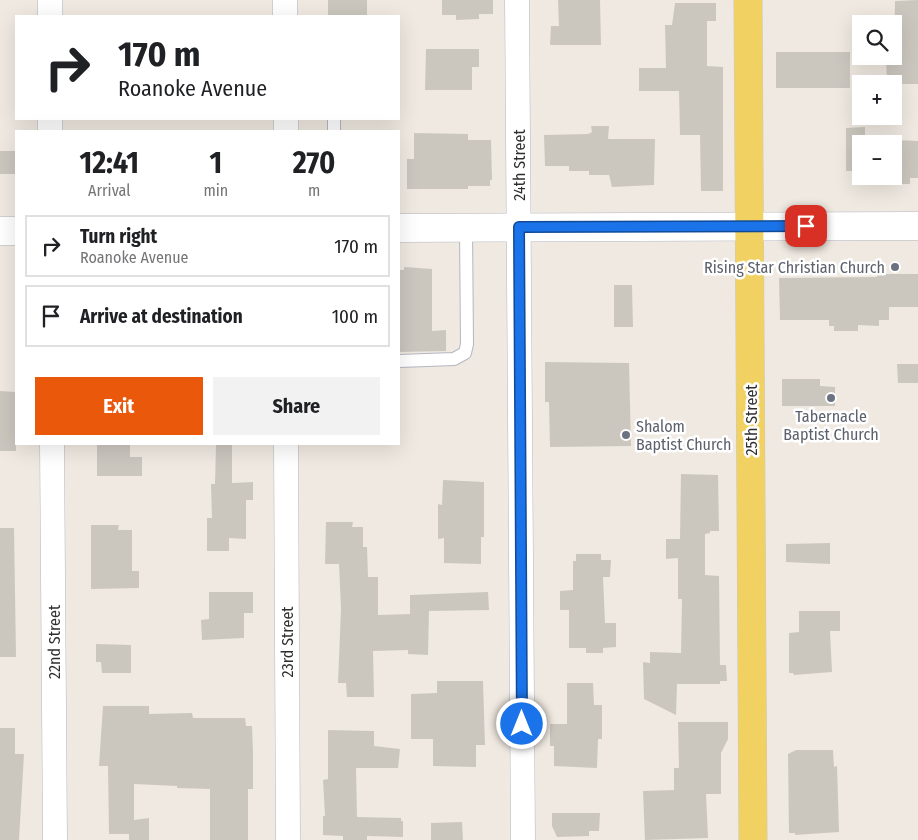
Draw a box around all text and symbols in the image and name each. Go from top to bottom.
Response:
map controls [852,15,902,185]
button: search [852,15,902,65]
text: 170 m [118,33,201,75]
icon: right [35,35,100,100]
text: Roanoke Avenue [118,75,267,102]
button: + [852,75,902,125]
street label: 24th Street [510,129,529,201]
button: − [852,135,902,185]
text: 12:41 [80,145,139,181]
text: 1 [210,145,222,181]
text: 270 [293,145,335,181]
text: Arrival [88,181,130,200]
text: min [203,181,228,200]
text: m [308,181,320,200]
pin [785,205,827,247]
icon: arrive [792,212,820,240]
text: Turn right [80,225,157,248]
icon: right [37,232,65,260]
text: 170 m [334,235,378,258]
text: Roanoke Avenue [80,248,189,267]
place label: Rising Star Christian Church [704,258,885,277]
marker: Rising Star Christian Church [889,261,901,273]
icon: arrive [37,302,65,330]
text: Arrive at destination [80,305,243,328]
text: 100 m [332,305,378,328]
button: Exit [35,377,203,435]
button: Share [213,377,380,435]
street label: 25th Street [742,384,761,456]
marker: Tabernacle Baptist Church [825,392,837,404]
place label: Tabernacle Baptist Church [783,407,879,444]
place label: Shalom Baptist Church [636,417,731,454]
marker: Shalom Baptist Church [620,429,632,441]
street label: 22nd Street [45,604,64,679]
street label: 23rd Street [278,606,297,678]
position arrow [495,697,547,749]

